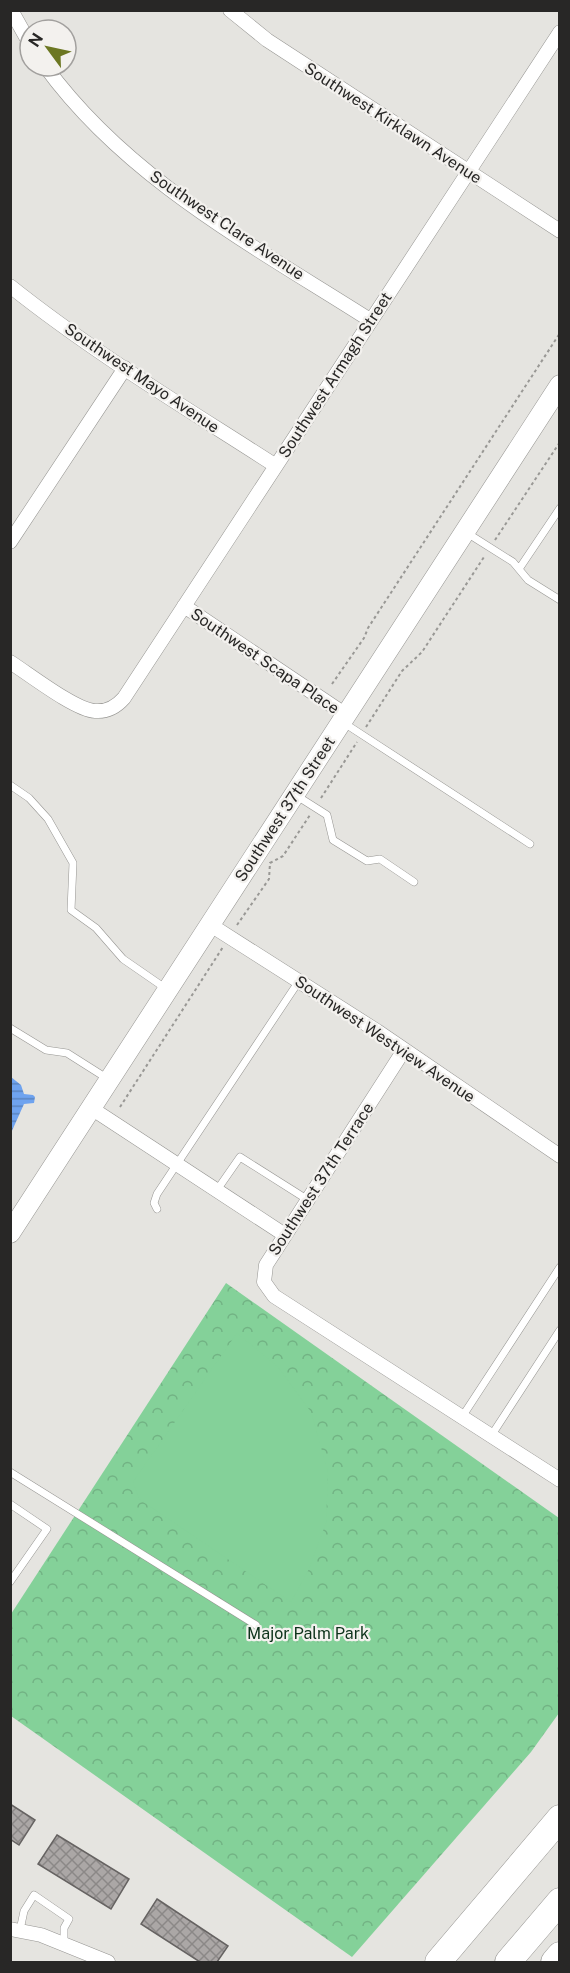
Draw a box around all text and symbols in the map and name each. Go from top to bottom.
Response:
north arrow [18,18,78,78]
text: N [24,30,47,51]
street label: Southwest Kirklawn Avenue [301,58,485,188]
street label: Southwest Clare Avenue [146,166,308,284]
street label: Southwest Armagh Street [274,289,396,461]
street label: Southwest Mayo Avenue [61,319,223,437]
street label: Southwest Scapa Place [187,604,343,718]
street label: Southwest 37th Street [231,733,339,885]
street label: Southwest Westview Avenue [291,972,479,1106]
street label: Southwest 37th Terrace [264,1099,378,1259]
park label: Major Palm Park [247,1624,369,1643]

